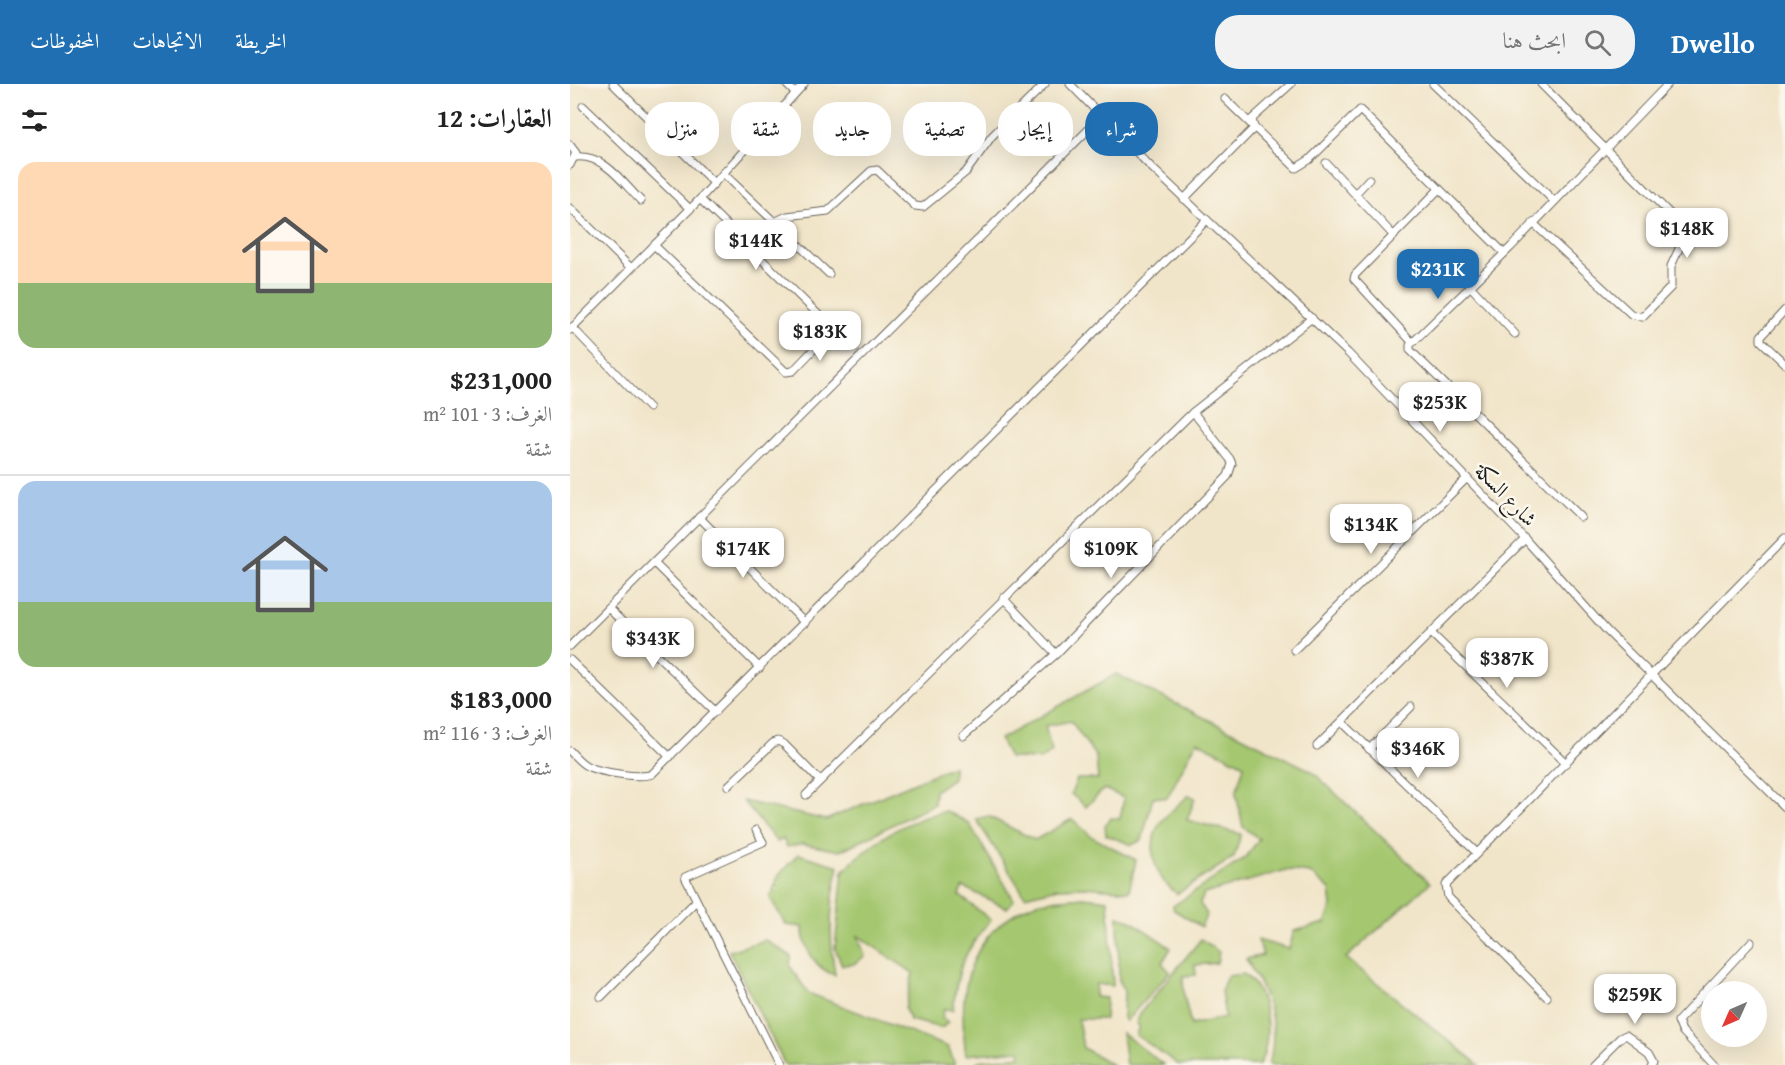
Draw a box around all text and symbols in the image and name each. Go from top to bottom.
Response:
search box [1215,15,1635,69]
text: Dwello [1671,22,1755,63]
text: ابحث هنا [1503,24,1566,56]
text: المحفوظات [30,25,99,56]
text: الاتجاهات [132,25,202,56]
text: الخريطة [235,25,286,56]
icon: search [1581,26,1614,59]
text: العقارات: 12 [436,98,552,137]
chip: منزل [645,102,719,156]
chip: شقة [731,102,801,156]
chip: جديد [813,102,891,156]
chip: تصفية [903,102,986,156]
chip: إيجار [998,102,1073,156]
chip: شراء [1085,102,1158,156]
icon: filters [18,104,51,137]
icon: home [231,201,339,309]
pin: $148K [1645,208,1729,259]
text: $148K [1660,213,1714,242]
pin: $144K [714,220,798,271]
text: $144K [729,225,783,254]
pin: $231K [1396,249,1480,300]
text: $231K [1411,254,1465,283]
pin: $183K [778,311,862,362]
text: $183K [793,316,847,345]
text: $231,000 [450,360,552,399]
pin: $253K [1398,382,1482,433]
text: $253K [1413,387,1467,416]
text: الغرف: 3 · 101 m² [423,399,552,428]
text: شقة [526,434,552,463]
street label: شارع السكة [1465,455,1545,536]
pin: $134K [1329,504,1413,555]
text: $134K [1344,509,1398,538]
icon: home [231,520,339,628]
pin: $174K [701,528,785,579]
pin: $109K [1069,528,1153,579]
text: $174K [716,533,770,562]
text: $109K [1084,533,1138,562]
pin: $343K [611,618,695,669]
text: $343K [626,623,680,652]
pin: $387K [1465,638,1549,689]
text: $387K [1480,643,1534,672]
text: $183,000 [450,679,552,718]
text: الغرف: 3 · 116 m² [423,718,552,747]
pin: $346K [1376,728,1460,779]
text: $346K [1391,733,1445,762]
text: شقة [526,753,552,782]
pin: $259K [1593,974,1677,1025]
text: $259K [1608,979,1662,1008]
north arrow [1701,981,1767,1047]
map controls [1701,981,1767,1047]

